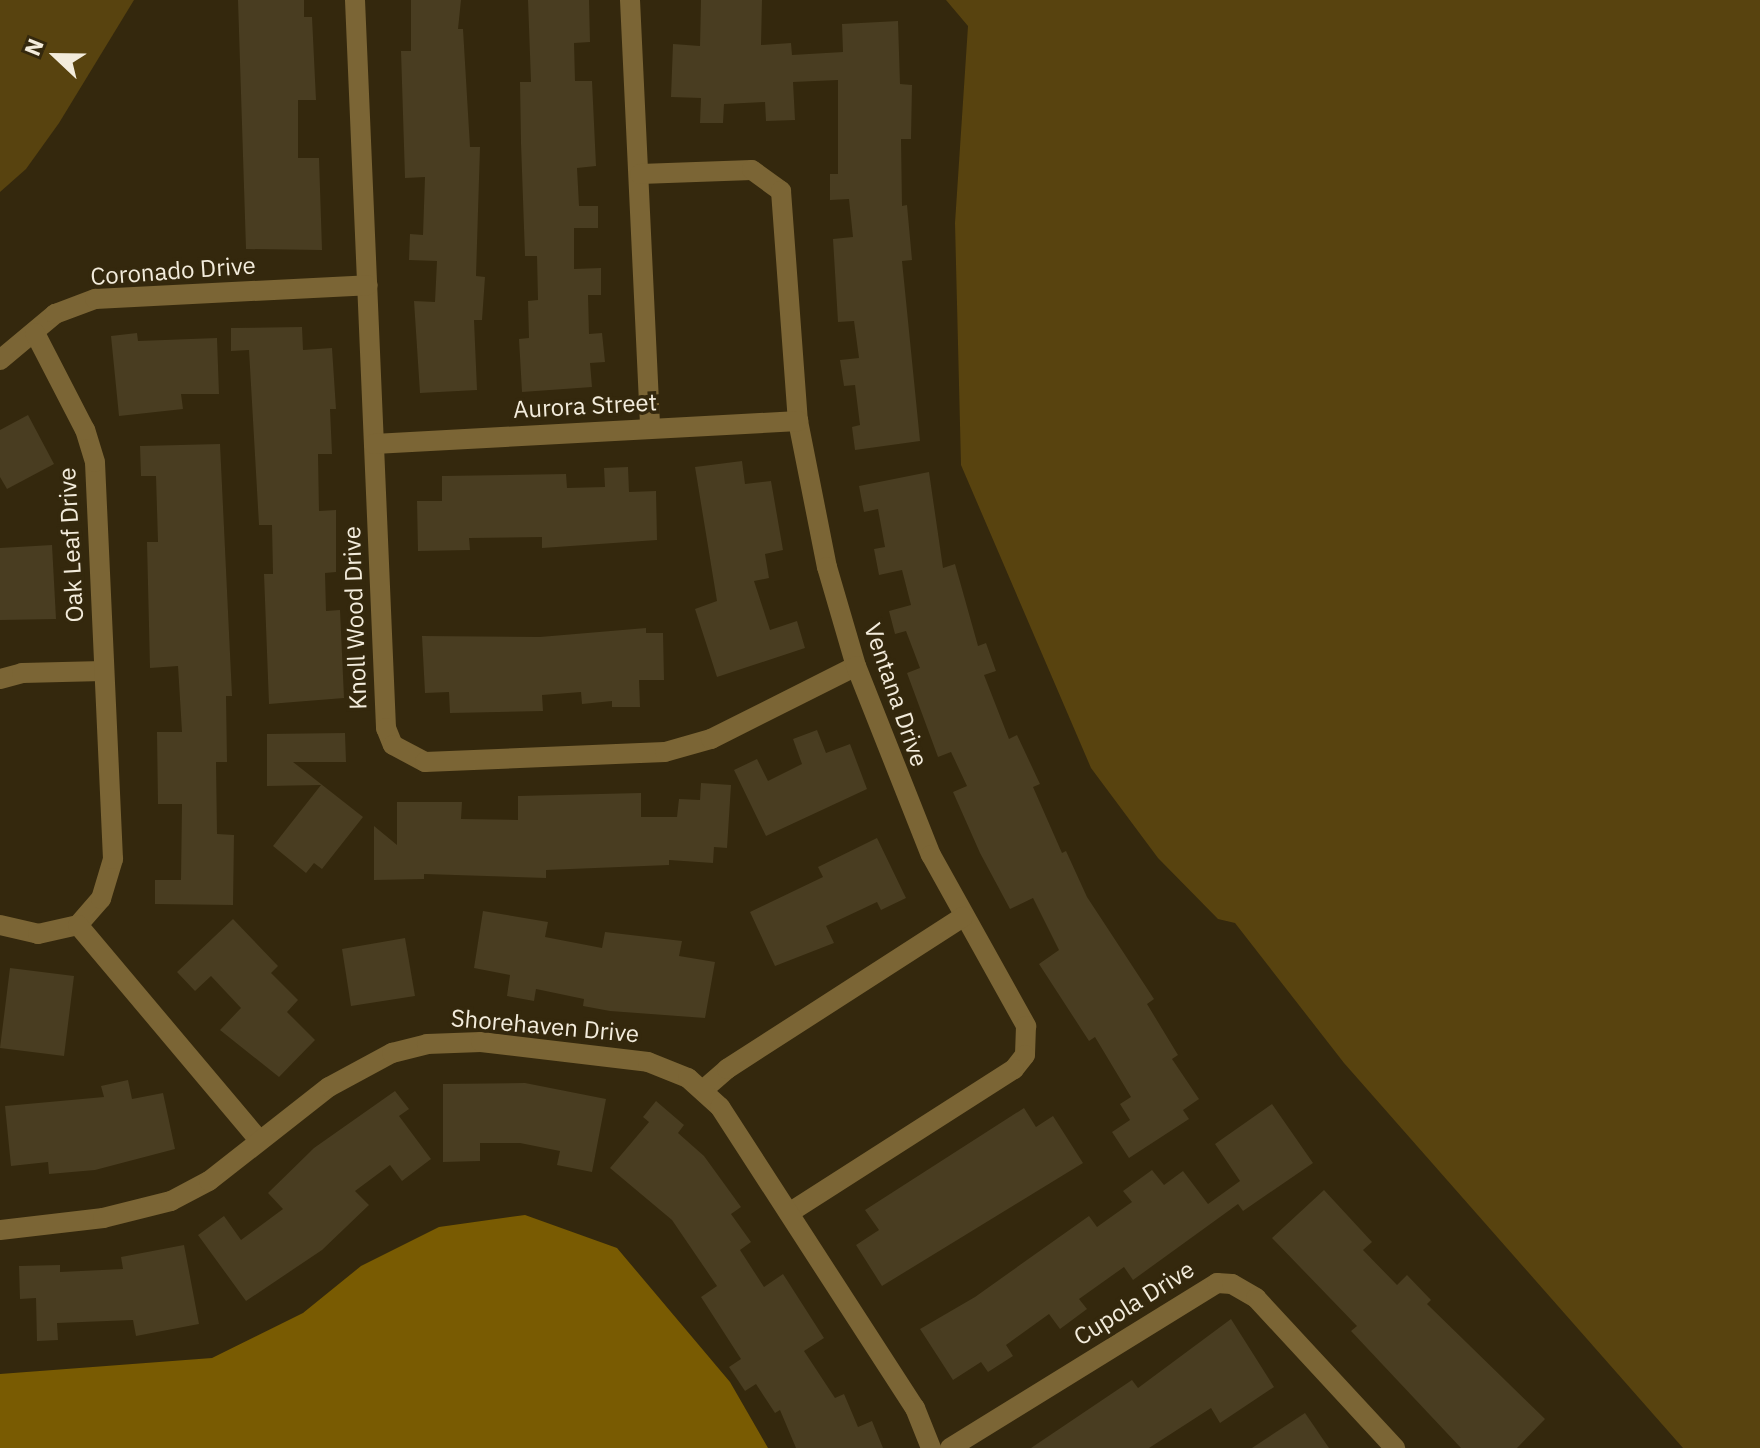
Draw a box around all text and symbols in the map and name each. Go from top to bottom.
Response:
north arrow [16,16,96,96]
text: N [17,34,50,60]
street label: Coronado Drive [89,251,257,291]
street label: Aurora Street [512,388,658,424]
street label: Oak Leaf Drive [53,467,89,623]
street label: Knoll Wood Drive [337,526,373,710]
street label: Ventana Drive [858,620,934,770]
street label: Shorehaven Drive [450,1003,640,1049]
street label: Cupola Drive [1068,1255,1200,1351]

